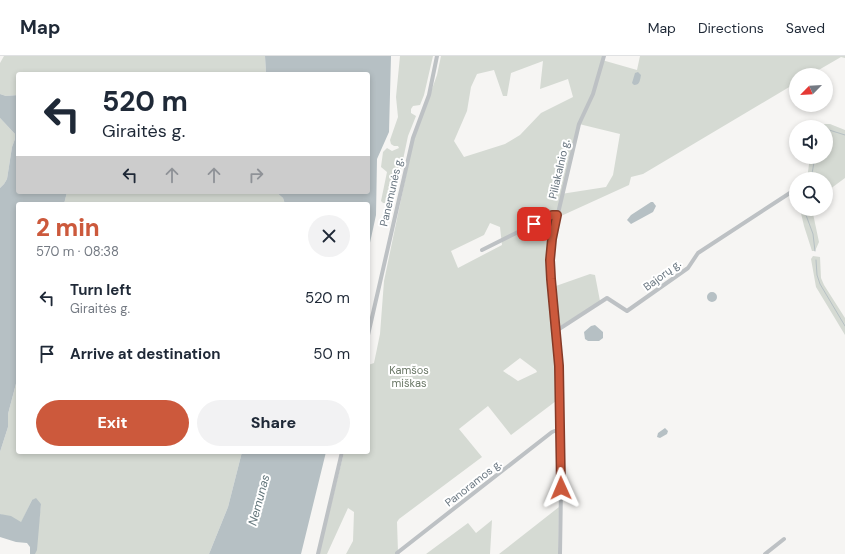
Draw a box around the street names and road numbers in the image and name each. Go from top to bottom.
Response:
street label: Piliakalnio g. [545,138,573,200]
street label: Panemunės g. [376,156,406,228]
street label: Bajorų g. [640,256,684,294]
street label: Panoramos g. [442,457,504,509]

